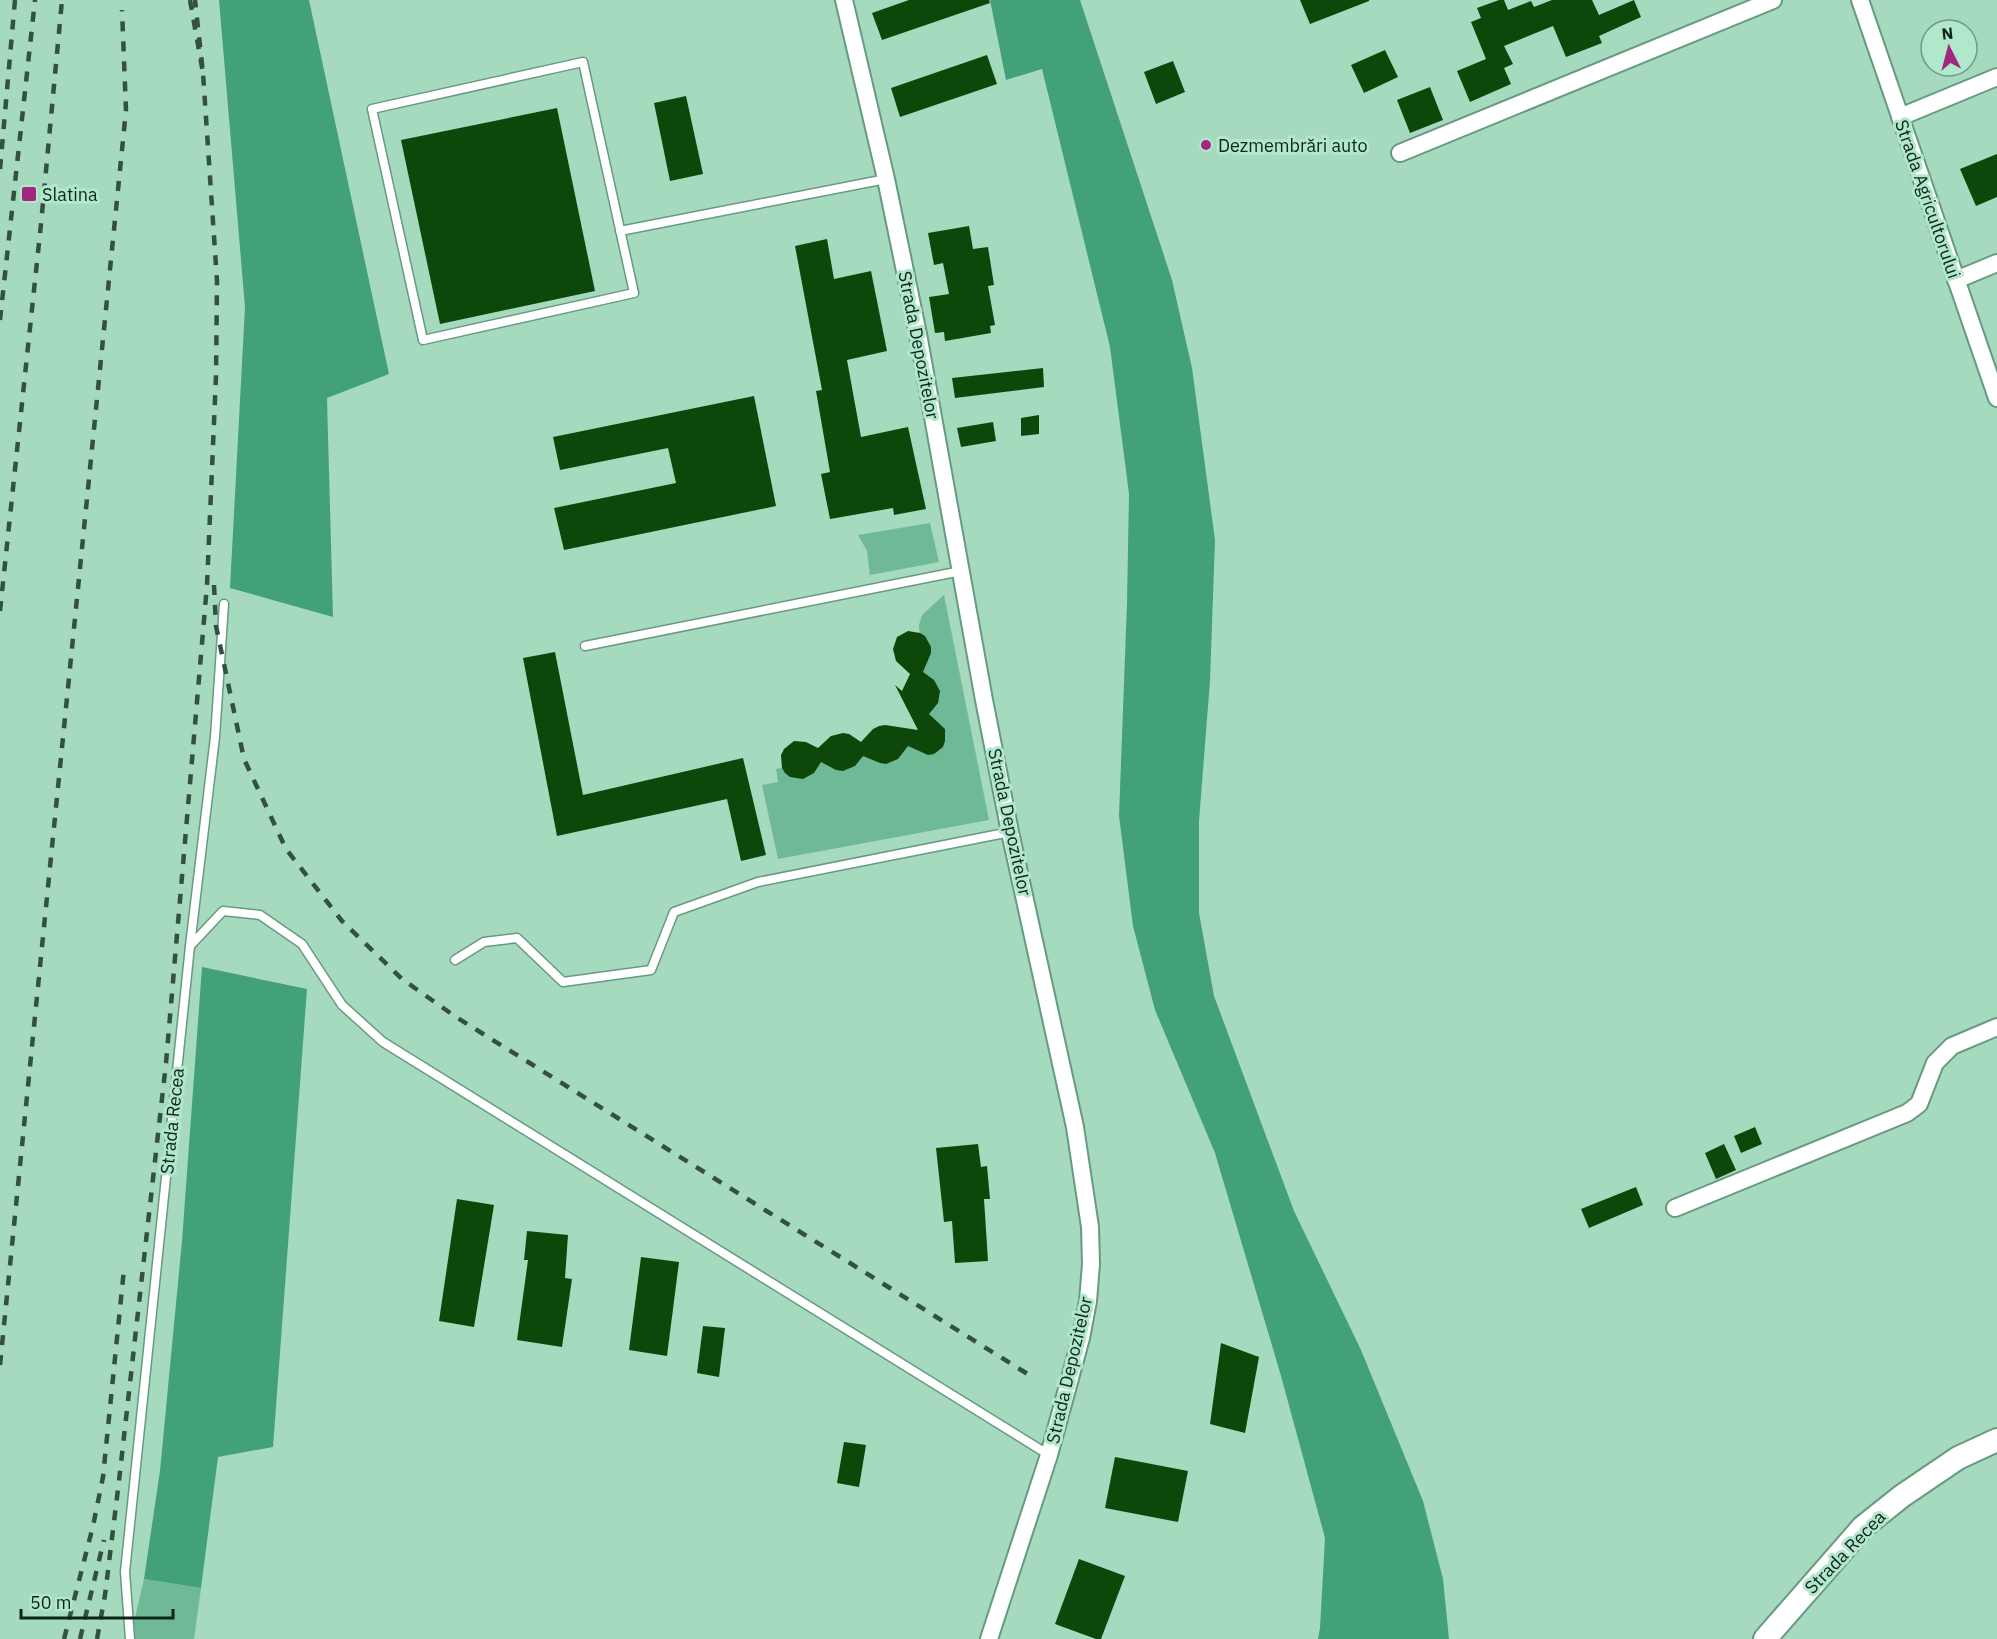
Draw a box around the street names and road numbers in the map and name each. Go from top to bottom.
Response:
street label: Strada Agricultorului [1890,117,1966,281]
street label: Strada Depozitelor [893,269,945,421]
street label: Strada Depozitelor [983,746,1037,898]
street label: Strada Recea [155,1066,189,1175]
street label: Strada Depozitelor [1041,1294,1097,1446]
street label: Strada Recea [1800,1505,1891,1598]

